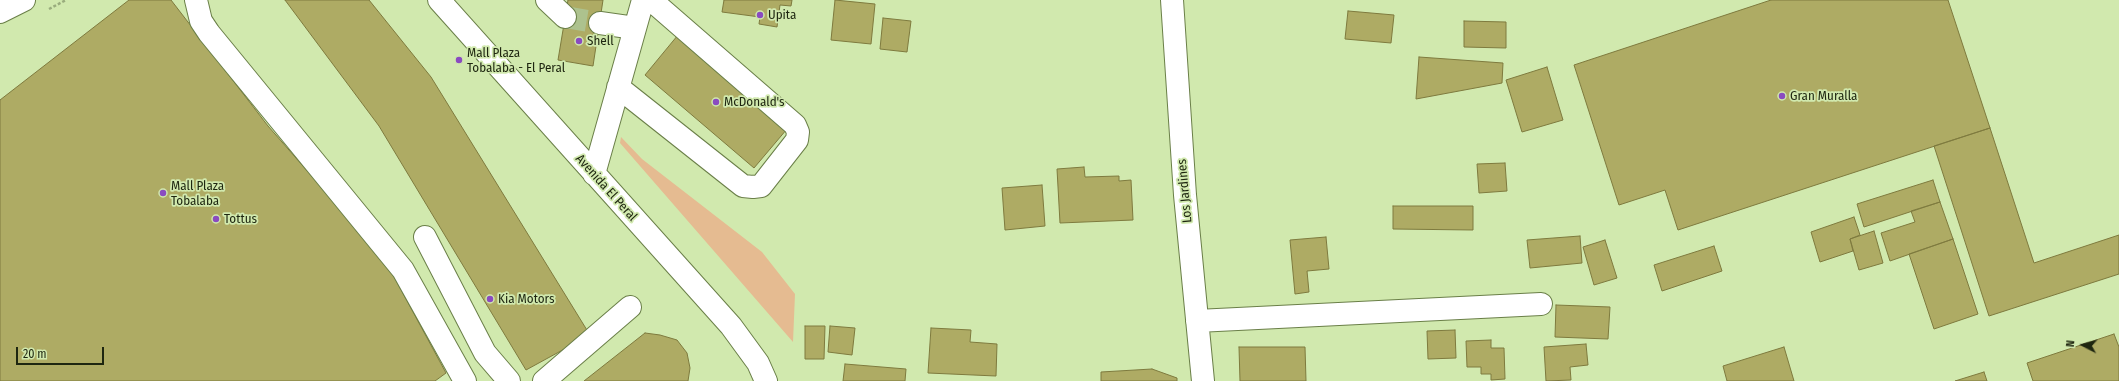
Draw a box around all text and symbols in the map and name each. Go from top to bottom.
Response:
place label: Upita [768,7,796,23]
marker: Upita [755,10,765,20]
place label: Shell [587,33,614,49]
marker: Shell [574,36,584,46]
place label: Mall Plaza Tobalaba - El Peral [467,45,565,76]
marker: Mall Plaza Tobalaba - El Peral [454,55,464,65]
place label: Gran Muralla [1790,88,1857,104]
marker: Gran Muralla [1777,91,1787,101]
place label: McDonald's [724,94,785,110]
marker: McDonald's [711,97,721,107]
street label: Avenida El Peral [572,151,640,225]
street label: Los Jardines [1174,158,1196,224]
place label: Mall Plaza Tobalaba [171,178,224,209]
marker: Mall Plaza Tobalaba [158,188,168,198]
place label: Tottus [224,211,257,227]
marker: Tottus [211,214,221,224]
place label: Kia Motors [498,291,554,307]
marker: Kia Motors [485,294,495,304]
north arrow [2063,325,2103,365]
scale bar [18,339,106,365]
text: N [2064,340,2077,348]
text: 20 m [23,347,47,361]

